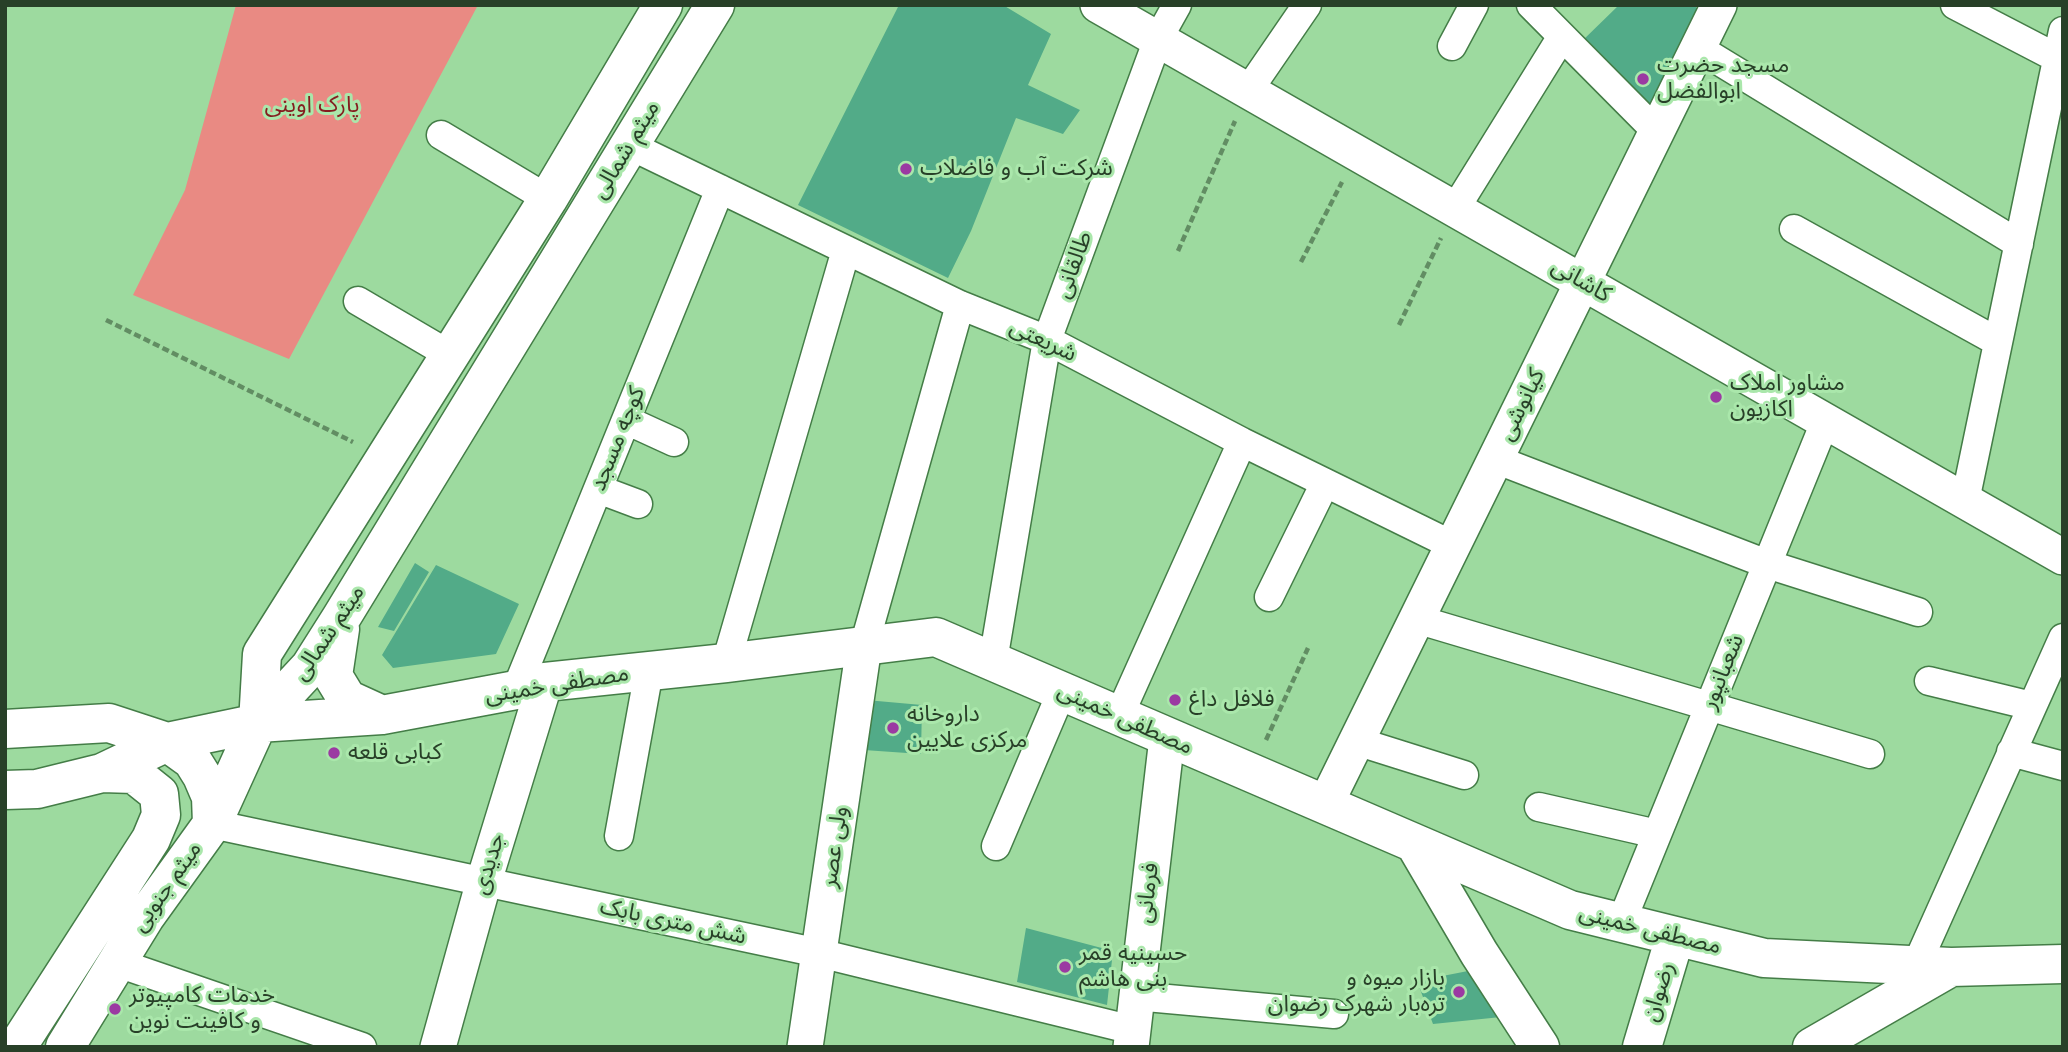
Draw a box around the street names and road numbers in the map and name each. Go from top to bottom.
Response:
street label: میثم شمالی [586,96,666,204]
street label: طالقانی [1049,228,1099,302]
street label: کاشانی [1546,253,1616,309]
street label: شریعتی [1005,314,1081,368]
street label: کیانوشی [1493,364,1551,446]
street label: کوچه مسجد [585,383,651,495]
street label: میثم شمالی [287,580,371,686]
street label: شعبانپور [1695,630,1751,714]
street label: مصطفی خمینی [483,660,631,710]
street label: مصطفی خمینی [1053,677,1197,761]
street label: ولی عصر [816,804,854,890]
street label: جدیدی [467,830,511,898]
street label: میثم جنوبی [126,837,208,937]
street label: فرمانی [1131,861,1165,925]
street label: شش متری بابک [597,893,749,951]
street label: مصطفی خمینی [1576,899,1724,961]
street label: رضوان [1637,959,1681,1025]

